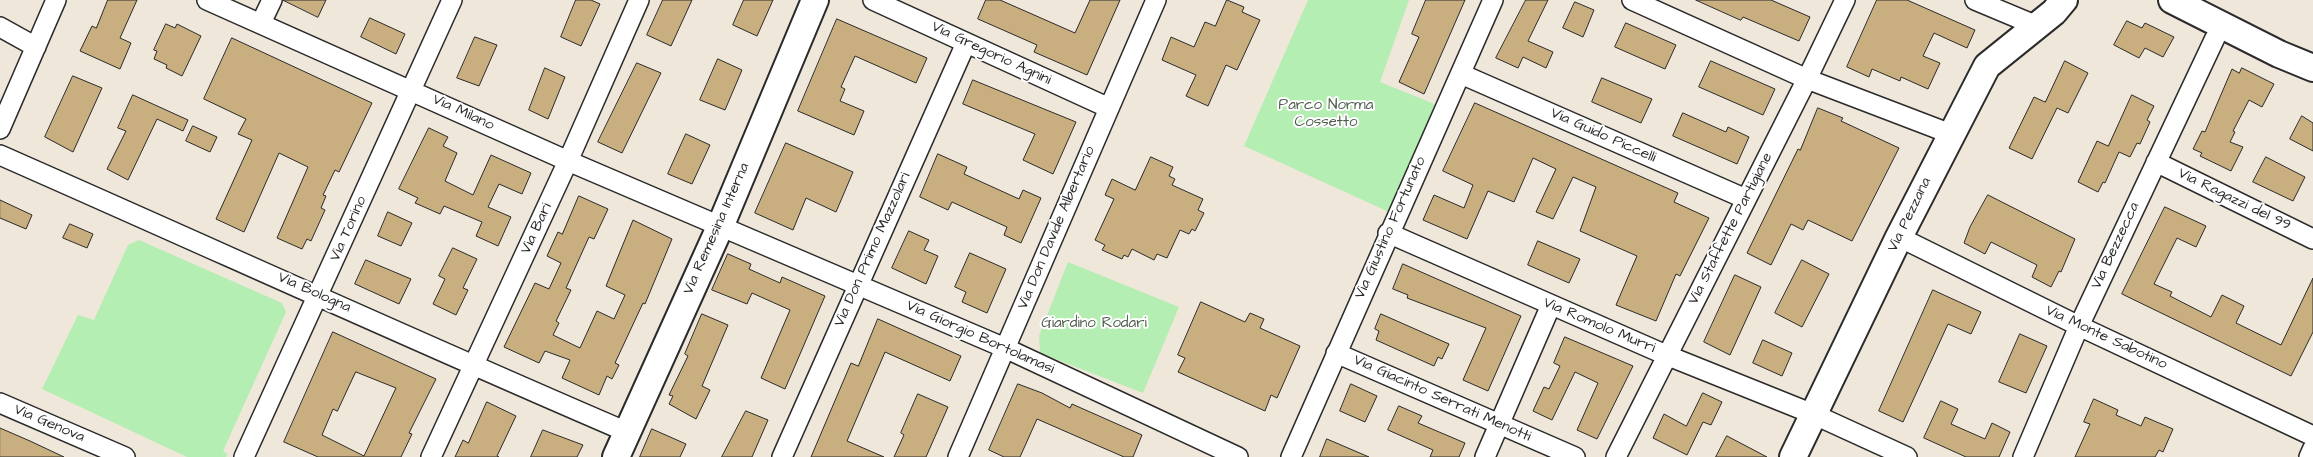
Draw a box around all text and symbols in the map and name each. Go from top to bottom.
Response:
street label: Via Gregorio Agnini [928,18,1054,90]
street label: Via Milano [429,91,497,135]
park label: Parco Norma Cossetto [1279,97,1373,132]
street label: Via Guido Piccelli [1547,105,1659,167]
street label: Via Don Davide Albertario [1014,144,1100,312]
street label: Via Staffette Partigiane [1685,150,1777,308]
street label: Via Giustino Fortunato [1351,154,1431,302]
street label: Via Remesina Interna [680,160,754,298]
street label: Via Ragazzi del 99 [2175,165,2293,235]
street label: Via Don Primo Mazzolari [831,170,915,330]
street label: Via Pezzana [1884,175,1936,255]
street label: Via Torino [327,194,371,264]
street label: Via Bezzecca [2088,200,2144,292]
street label: Via Bari [517,201,557,257]
street label: Via Bologna [275,269,353,317]
street label: Via Romolo Murri [1540,294,1658,358]
street label: Via Giorgio Bortolamasi [903,297,1057,379]
street label: Via Monte Sabotino [2042,302,2170,374]
park label: Giardino Rodari [1041,315,1147,333]
street label: Via Giacinto Serrati Menotti [1350,352,1534,446]
street label: Via Genova [11,401,87,447]

